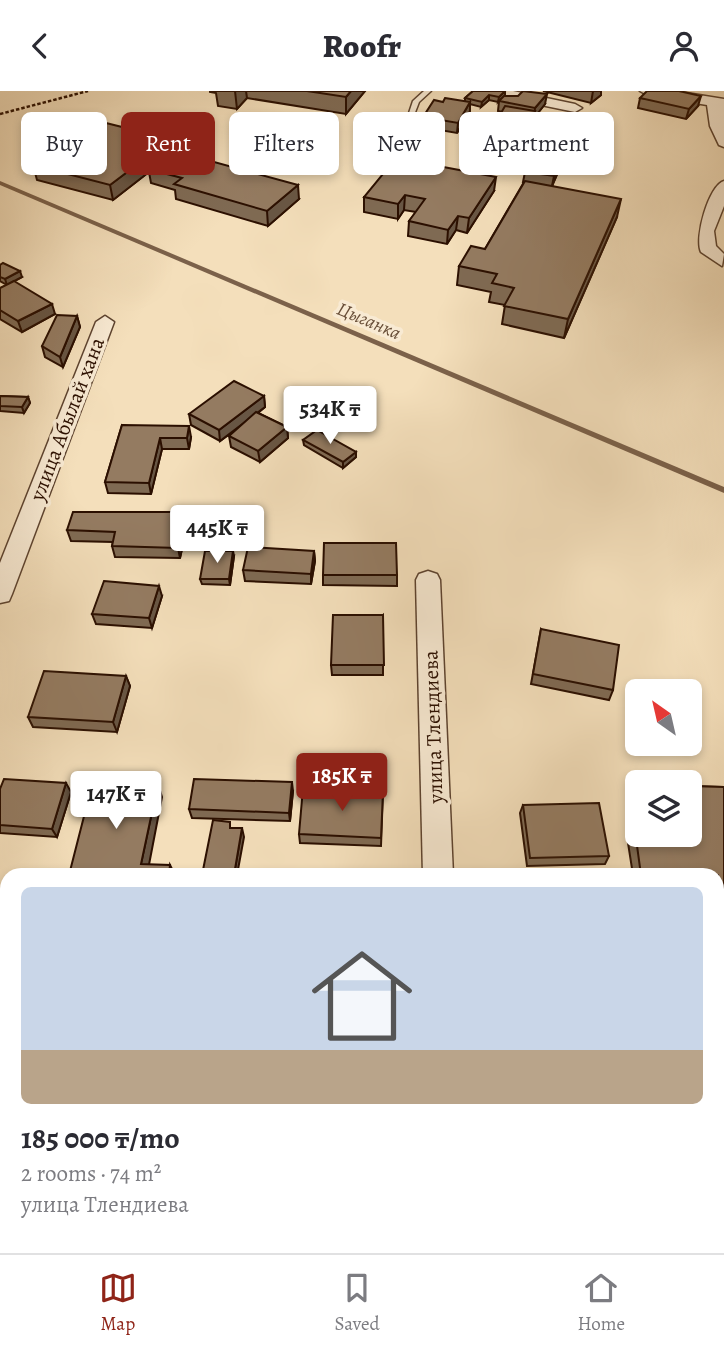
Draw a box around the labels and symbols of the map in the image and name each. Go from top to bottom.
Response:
water label: Цыганка [333,296,405,346]
street label: улица Абылай хана [23,333,111,506]
pin: 534K ₸ [273,387,387,446]
pin: 445K ₸ [160,505,274,565]
street label: улица Тлендиева [416,650,450,805]
north arrow [625,679,702,756]
pin: 185K ₸ [285,753,399,813]
pin: 147K ₸ [59,771,173,831]

